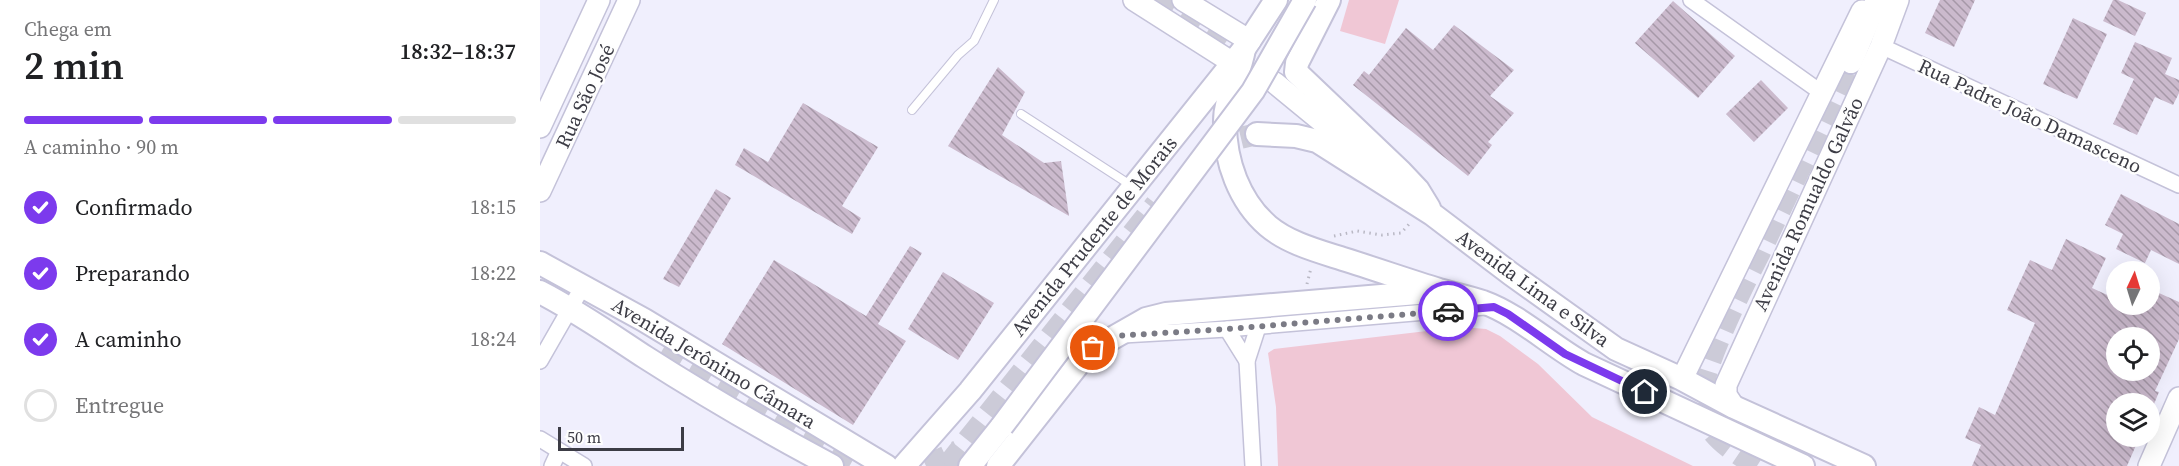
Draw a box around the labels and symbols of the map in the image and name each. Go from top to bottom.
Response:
street label: Rua São José [549,39,621,153]
street label: Rua Padre João Damasceno [1914,52,2146,180]
street label: Avenida Romualdo Galvão [1746,92,1870,316]
street label: Avenida Prudente de Morais [1004,130,1184,342]
street label: Avenida Lima e Silva [1451,223,1616,354]
north arrow [2106,261,2160,315]
courier [1418,281,1478,341]
street label: Avenida Jerônimo Câmara [607,291,822,436]
pin [1067,322,1118,373]
pin [1619,366,1670,417]
scale bar [558,424,684,452]

